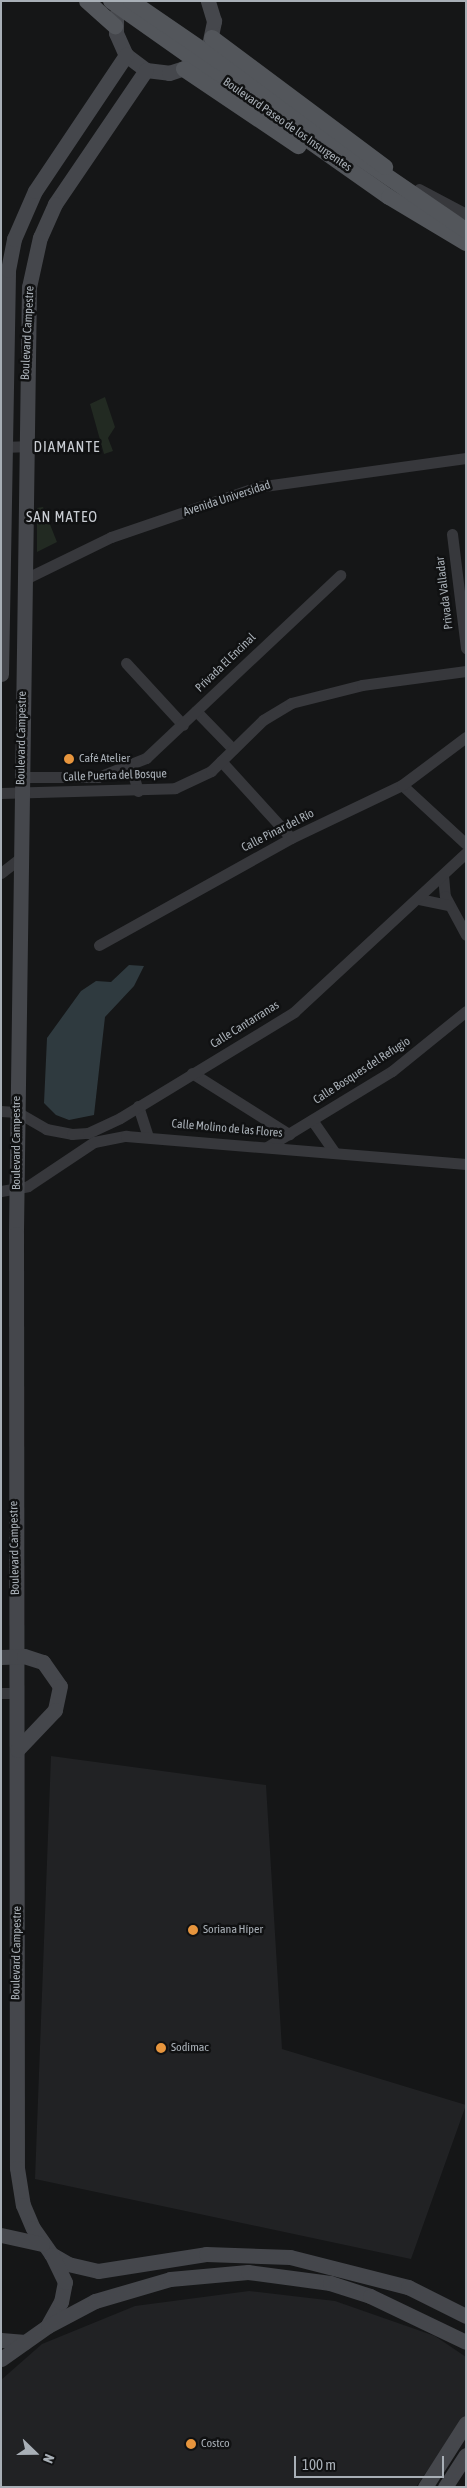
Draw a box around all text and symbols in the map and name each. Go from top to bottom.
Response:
street label: Boulevard Paseo de los Insurgentes [220,75,354,175]
street label: Boulevard Campestre [18,286,38,380]
district label: DIAMANTE [33,438,101,456]
street label: Avenida Universidad [181,478,273,520]
district label: SAN MATEO [25,508,99,526]
street label: Privada Valladar [433,556,457,630]
street label: Privada El Encinal [193,631,259,695]
street label: Boulevard Campestre [14,691,30,785]
place label: Café Atelier [79,752,130,766]
marker: Café Atelier [63,753,75,765]
street label: Calle Puerta del Bosque [63,767,167,785]
street label: Calle Pinar del Río [239,807,317,855]
street label: Calle Cantarranas [208,998,282,1052]
street label: Calle Bosques del Refugio [311,1034,413,1108]
street label: Boulevard Campestre [10,1096,24,1190]
street label: Calle Molino de las Flores [171,1117,283,1141]
street label: Boulevard Campestre [7,1501,23,1595]
street label: Boulevard Campestre [9,1906,25,2000]
place label: Soriana Híper [203,1923,263,1937]
marker: Soriana Híper [187,1924,199,1936]
place label: Sodimac [171,2041,209,2055]
marker: Sodimac [155,2042,167,2054]
north arrow [10,2428,60,2478]
place label: Costco [201,2437,230,2451]
marker: Costco [185,2438,197,2450]
scale bar [297,2446,447,2478]
text: N [40,2452,58,2465]
text: 100 m [302,2456,336,2473]

